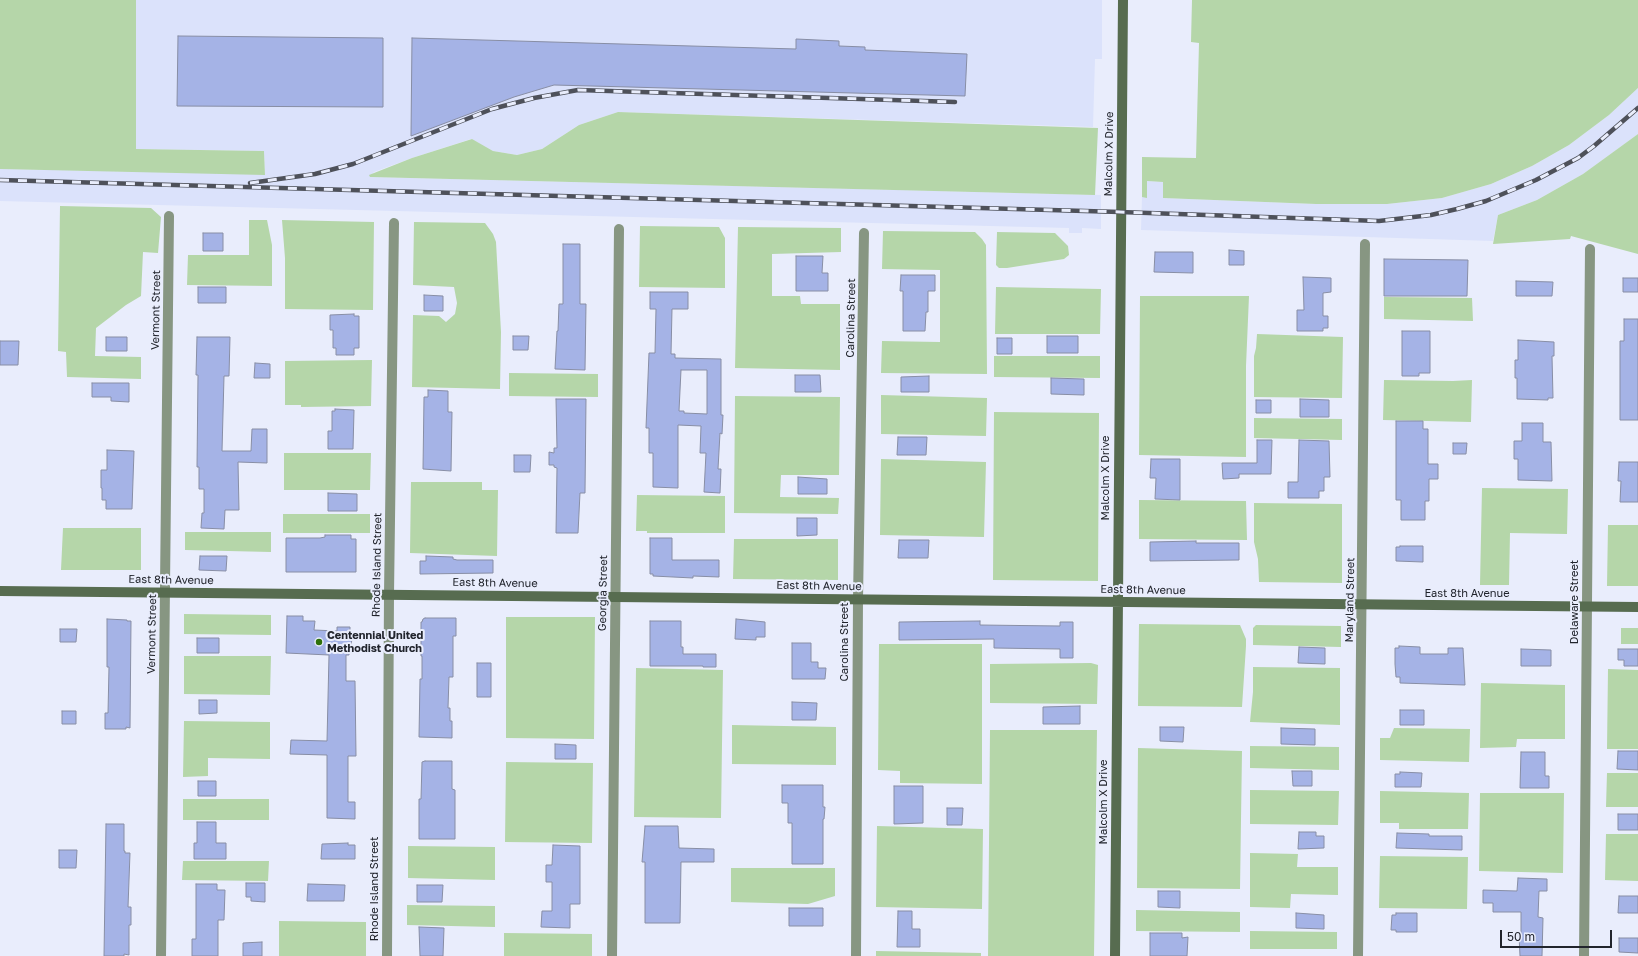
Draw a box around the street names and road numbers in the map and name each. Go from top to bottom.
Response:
street label: Malcolm X Drive [1102,111,1116,197]
street label: Vermont Street [149,270,163,350]
street label: Carolina Street [844,278,858,358]
street label: Malcolm X Drive [1099,436,1113,520]
street label: Rhode Island Street [369,513,385,617]
street label: Georgia Street [596,555,610,631]
street label: Maryland Street [1343,557,1357,643]
street label: Delaware Street [1568,560,1582,644]
street label: East 8th Avenue [128,573,214,587]
street label: East 8th Avenue [452,576,538,590]
street label: East 8th Avenue [776,579,862,593]
street label: East 8th Avenue [1100,583,1186,597]
street label: East 8th Avenue [1424,587,1510,601]
street label: Vermont Street [145,594,159,674]
street label: Carolina Street [838,602,852,682]
street label: Malcolm X Drive [1097,760,1111,844]
street label: Rhode Island Street [368,837,382,941]

